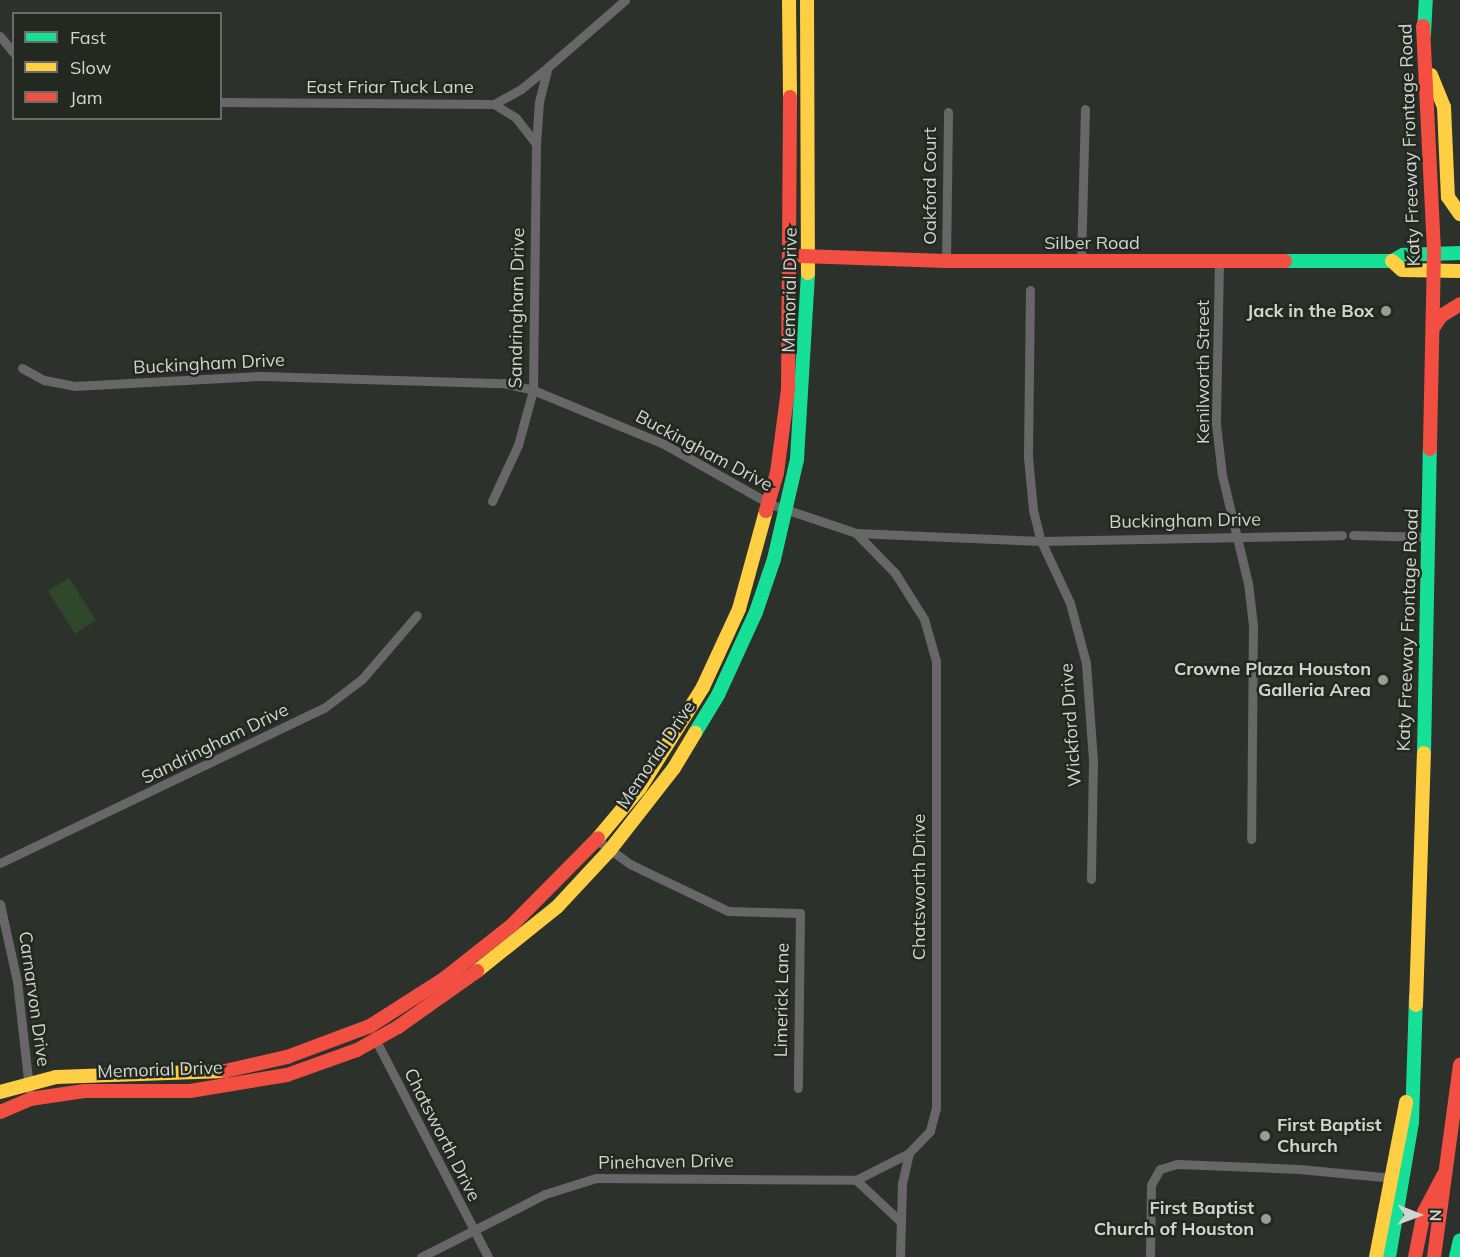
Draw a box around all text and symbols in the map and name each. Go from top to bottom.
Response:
legend [12,12,222,120]
street label: Katy Freeway Frontage Road [1395,23,1425,267]
text: Fast [70,26,106,49]
text: Slow [70,56,111,79]
street label: East Friar Tuck Lane [306,76,474,98]
text: Jam [70,86,103,109]
street label: Oakford Court [919,127,941,245]
street label: Sandringham Drive [505,227,529,389]
street label: Memorial Drive [778,227,802,353]
street label: Silber Road [1044,232,1140,254]
street label: Kenilworth Street [1192,300,1214,444]
place label: Jack in the Box [1247,300,1374,322]
marker: Jack in the Box [1379,304,1393,318]
street label: Buckingham Drive [133,349,285,379]
street label: Buckingham Drive [632,406,776,496]
street label: Katy Freeway Frontage Road [1393,508,1423,752]
street label: Buckingham Drive [1109,509,1261,533]
place label: Crowne Plaza Houston Galleria Area [1174,659,1371,702]
street label: Wickford Drive [1056,662,1086,788]
marker: Crowne Plaza Houston Galleria Area [1376,673,1390,687]
street label: Memorial Drive [612,697,700,813]
street label: Sandringham Drive [138,699,292,789]
street label: Chatsworth Drive [908,814,930,960]
street label: Carnarvon Drive [14,930,54,1068]
street label: Limerick Lane [770,943,794,1057]
street label: Memorial Drive [97,1057,223,1083]
street label: Chatsworth Drive [399,1065,485,1205]
place label: First Baptist Church [1277,1115,1382,1158]
marker: First Baptist Church [1258,1129,1272,1143]
street label: Pinehaven Drive [598,1150,734,1174]
north arrow [1388,1185,1448,1245]
place label: First Baptist Church of Houston [1094,1198,1254,1240]
text: N [1426,1209,1446,1222]
marker: First Baptist Church of Houston [1259,1212,1273,1226]

